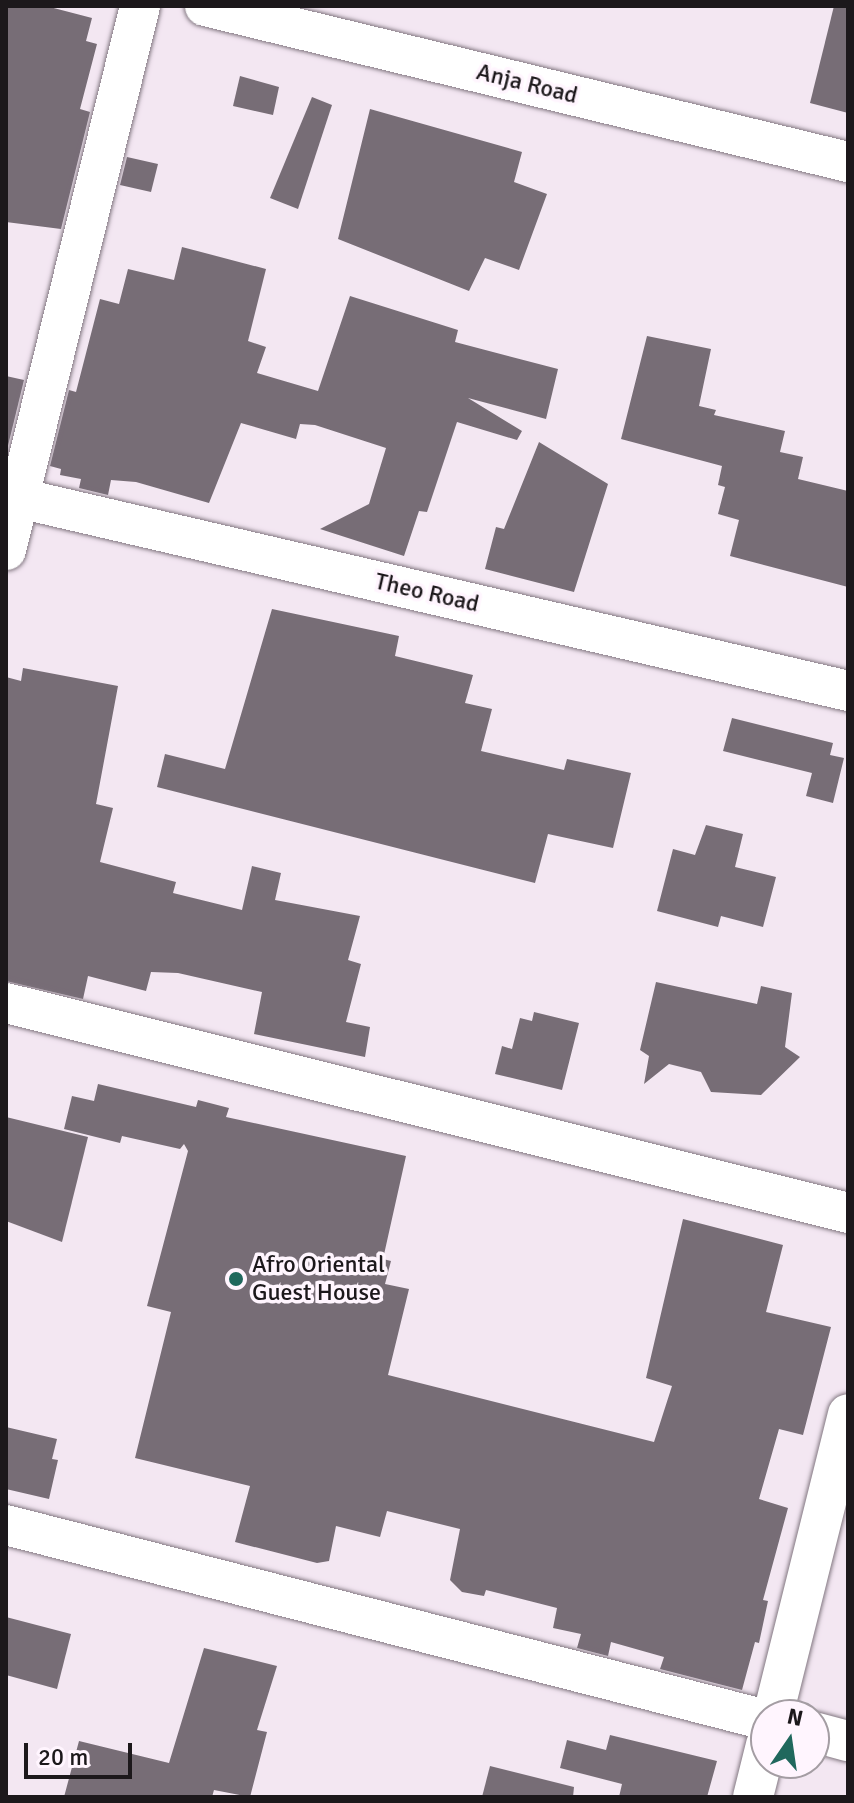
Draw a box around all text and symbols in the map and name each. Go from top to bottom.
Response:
street label: Anja Road [473,58,581,110]
street label: Theo Road [372,567,482,619]
place label: Afro Oriental Guest House [252,1251,385,1307]
marker: Afro Oriental Guest House [227,1270,245,1288]
north arrow [750,1699,830,1779]
text: N [785,1702,806,1732]
scale bar [28,1727,136,1777]
text: 20 m [38,1742,88,1772]

